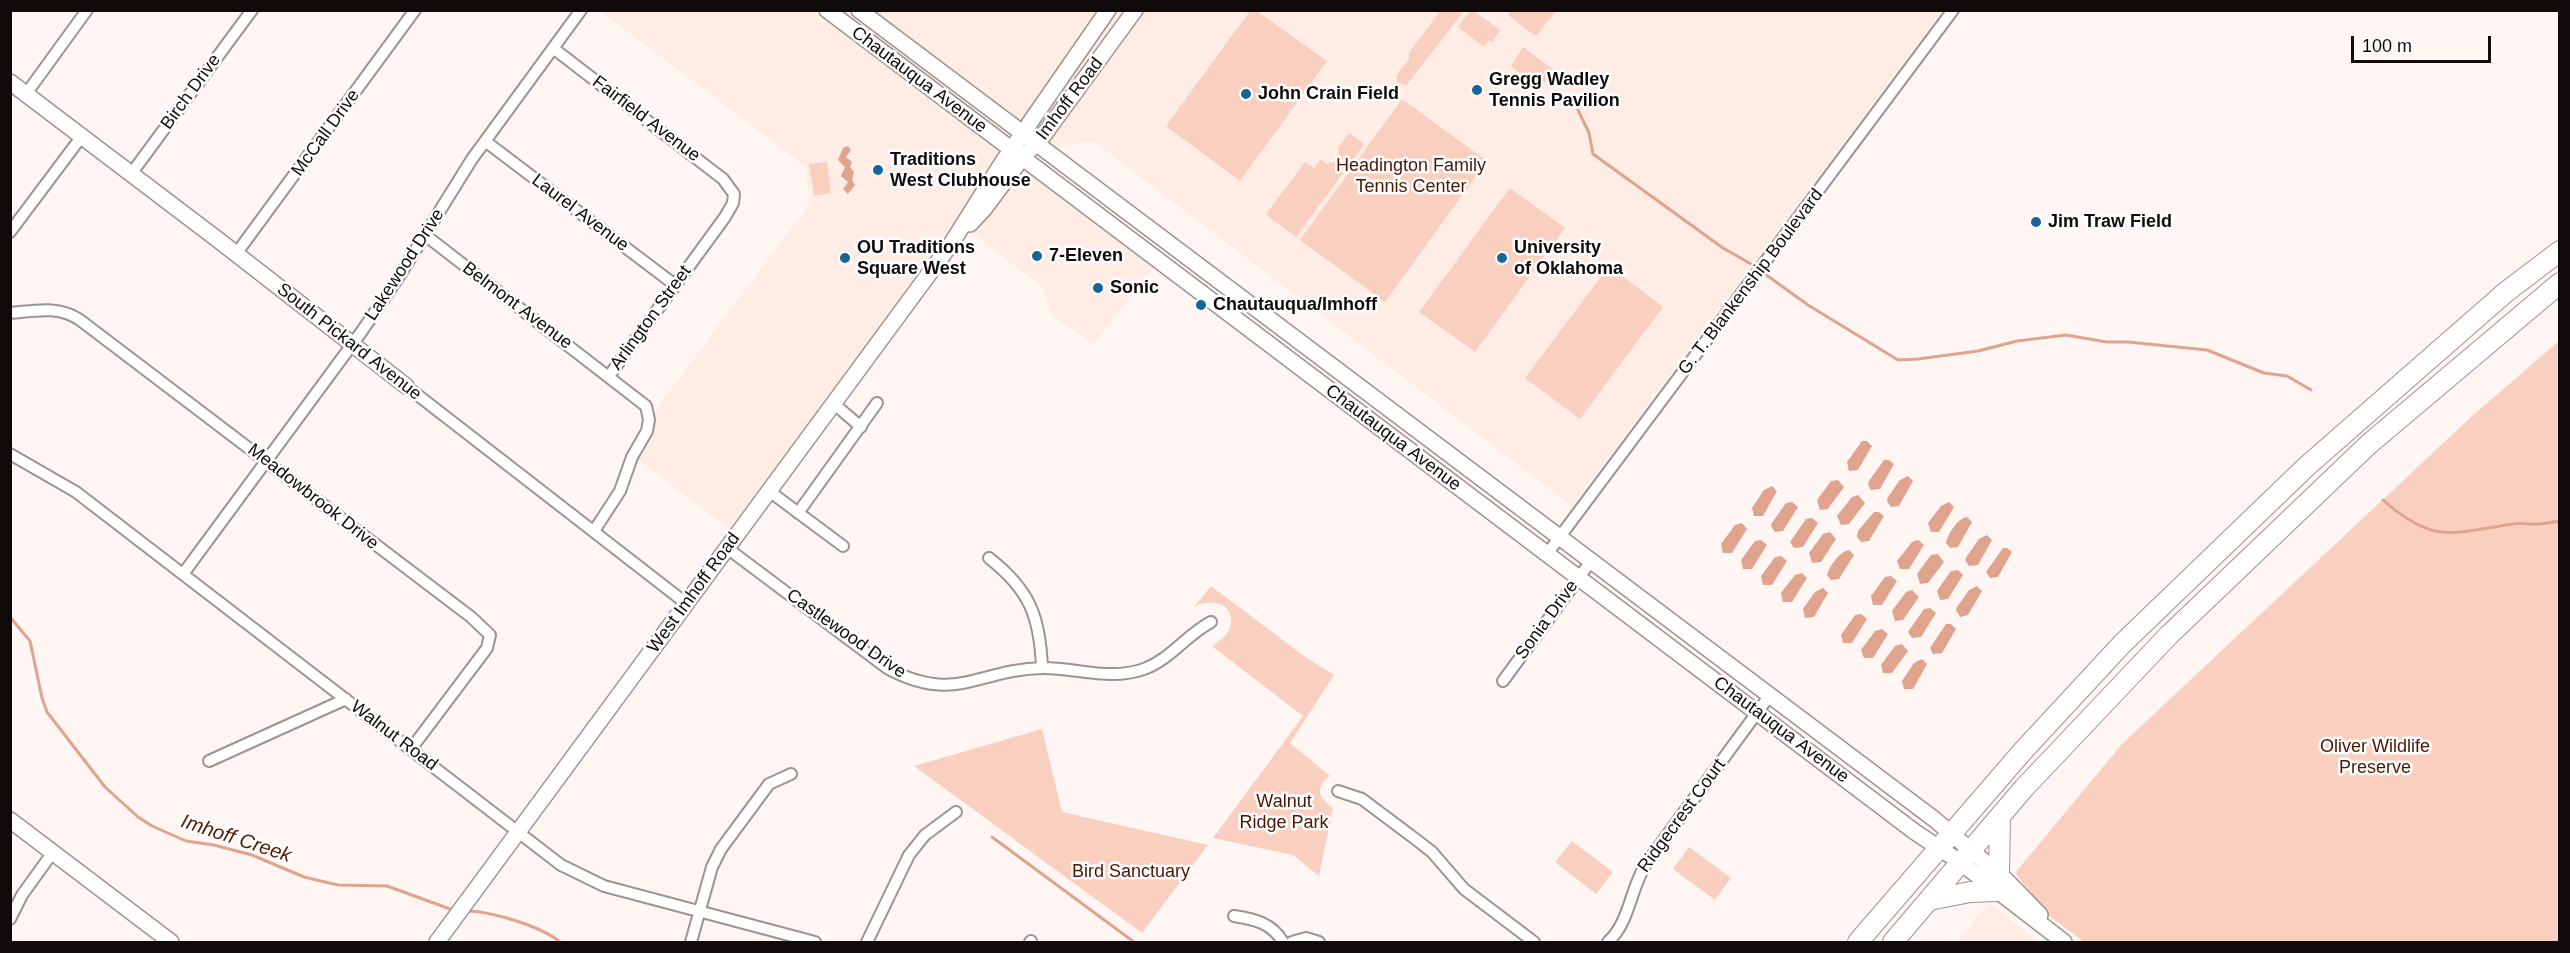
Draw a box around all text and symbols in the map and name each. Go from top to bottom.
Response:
street label: Chautauqua Avenue [847,22,991,138]
scale bar [2354,24,2494,62]
text: 100 m [2362,36,2412,56]
street label: Birch Drive [156,50,226,134]
street label: Imhoff Road [1032,53,1108,145]
place label: Gregg Wadley Tennis Pavilion [1489,69,1620,112]
street label: Fairfield Avenue [588,71,704,167]
place label: John Crain Field [1258,83,1399,105]
marker: Gregg Wadley Tennis Pavilion [1470,83,1484,97]
street label: McCall Drive [287,85,365,181]
marker: John Crain Field [1239,87,1253,101]
place label: Traditions West Clubhouse [890,149,1031,192]
park label: Headington Family Tennis Center [1336,155,1486,198]
marker: Traditions West Clubhouse [871,163,885,177]
street label: Laurel Avenue [527,170,633,256]
street label: G. T. Blankenship Boulevard [1674,185,1828,379]
street label: Lakewood Drive [361,205,449,325]
place label: Jim Traw Field [2048,211,2172,233]
marker: Jim Traw Field [2029,215,2043,229]
place label: OU Traditions Square West [857,237,975,280]
place label: University of Oklahoma [1514,237,1623,280]
place label: 7-Eleven [1049,245,1123,267]
marker: 7-Eleven [1030,249,1044,263]
marker: OU Traditions Square West [838,251,852,265]
marker: University of Oklahoma [1495,251,1509,265]
street label: Belmont Avenue [458,258,576,354]
street label: Arlington Street [606,261,696,375]
place label: Sonic [1110,277,1159,299]
street label: South Pickard Avenue [272,279,426,405]
marker: Sonic [1091,281,1105,295]
place label: Chautauqua/Imhoff [1213,294,1377,316]
marker: Chautauqua/Imhoff [1194,298,1208,312]
street label: Chautauqua Avenue [1321,380,1465,496]
street label: Meadowbrook Drive [243,439,383,555]
street label: West Imhoff Road [643,529,745,657]
street label: Sonia Drive [1511,576,1583,664]
street label: Castlewood Drive [782,585,910,683]
street label: Chautauqua Avenue [1709,672,1853,788]
street label: Walnut Road [346,696,442,776]
park label: Oliver Wildlife Preserve [2320,736,2430,778]
street label: Ridgecrest Court [1634,755,1730,877]
park label: Walnut Ridge Park [1239,791,1329,834]
water label: Imhoff Creek [178,810,294,868]
park label: Bird Sanctuary [1072,861,1190,883]

